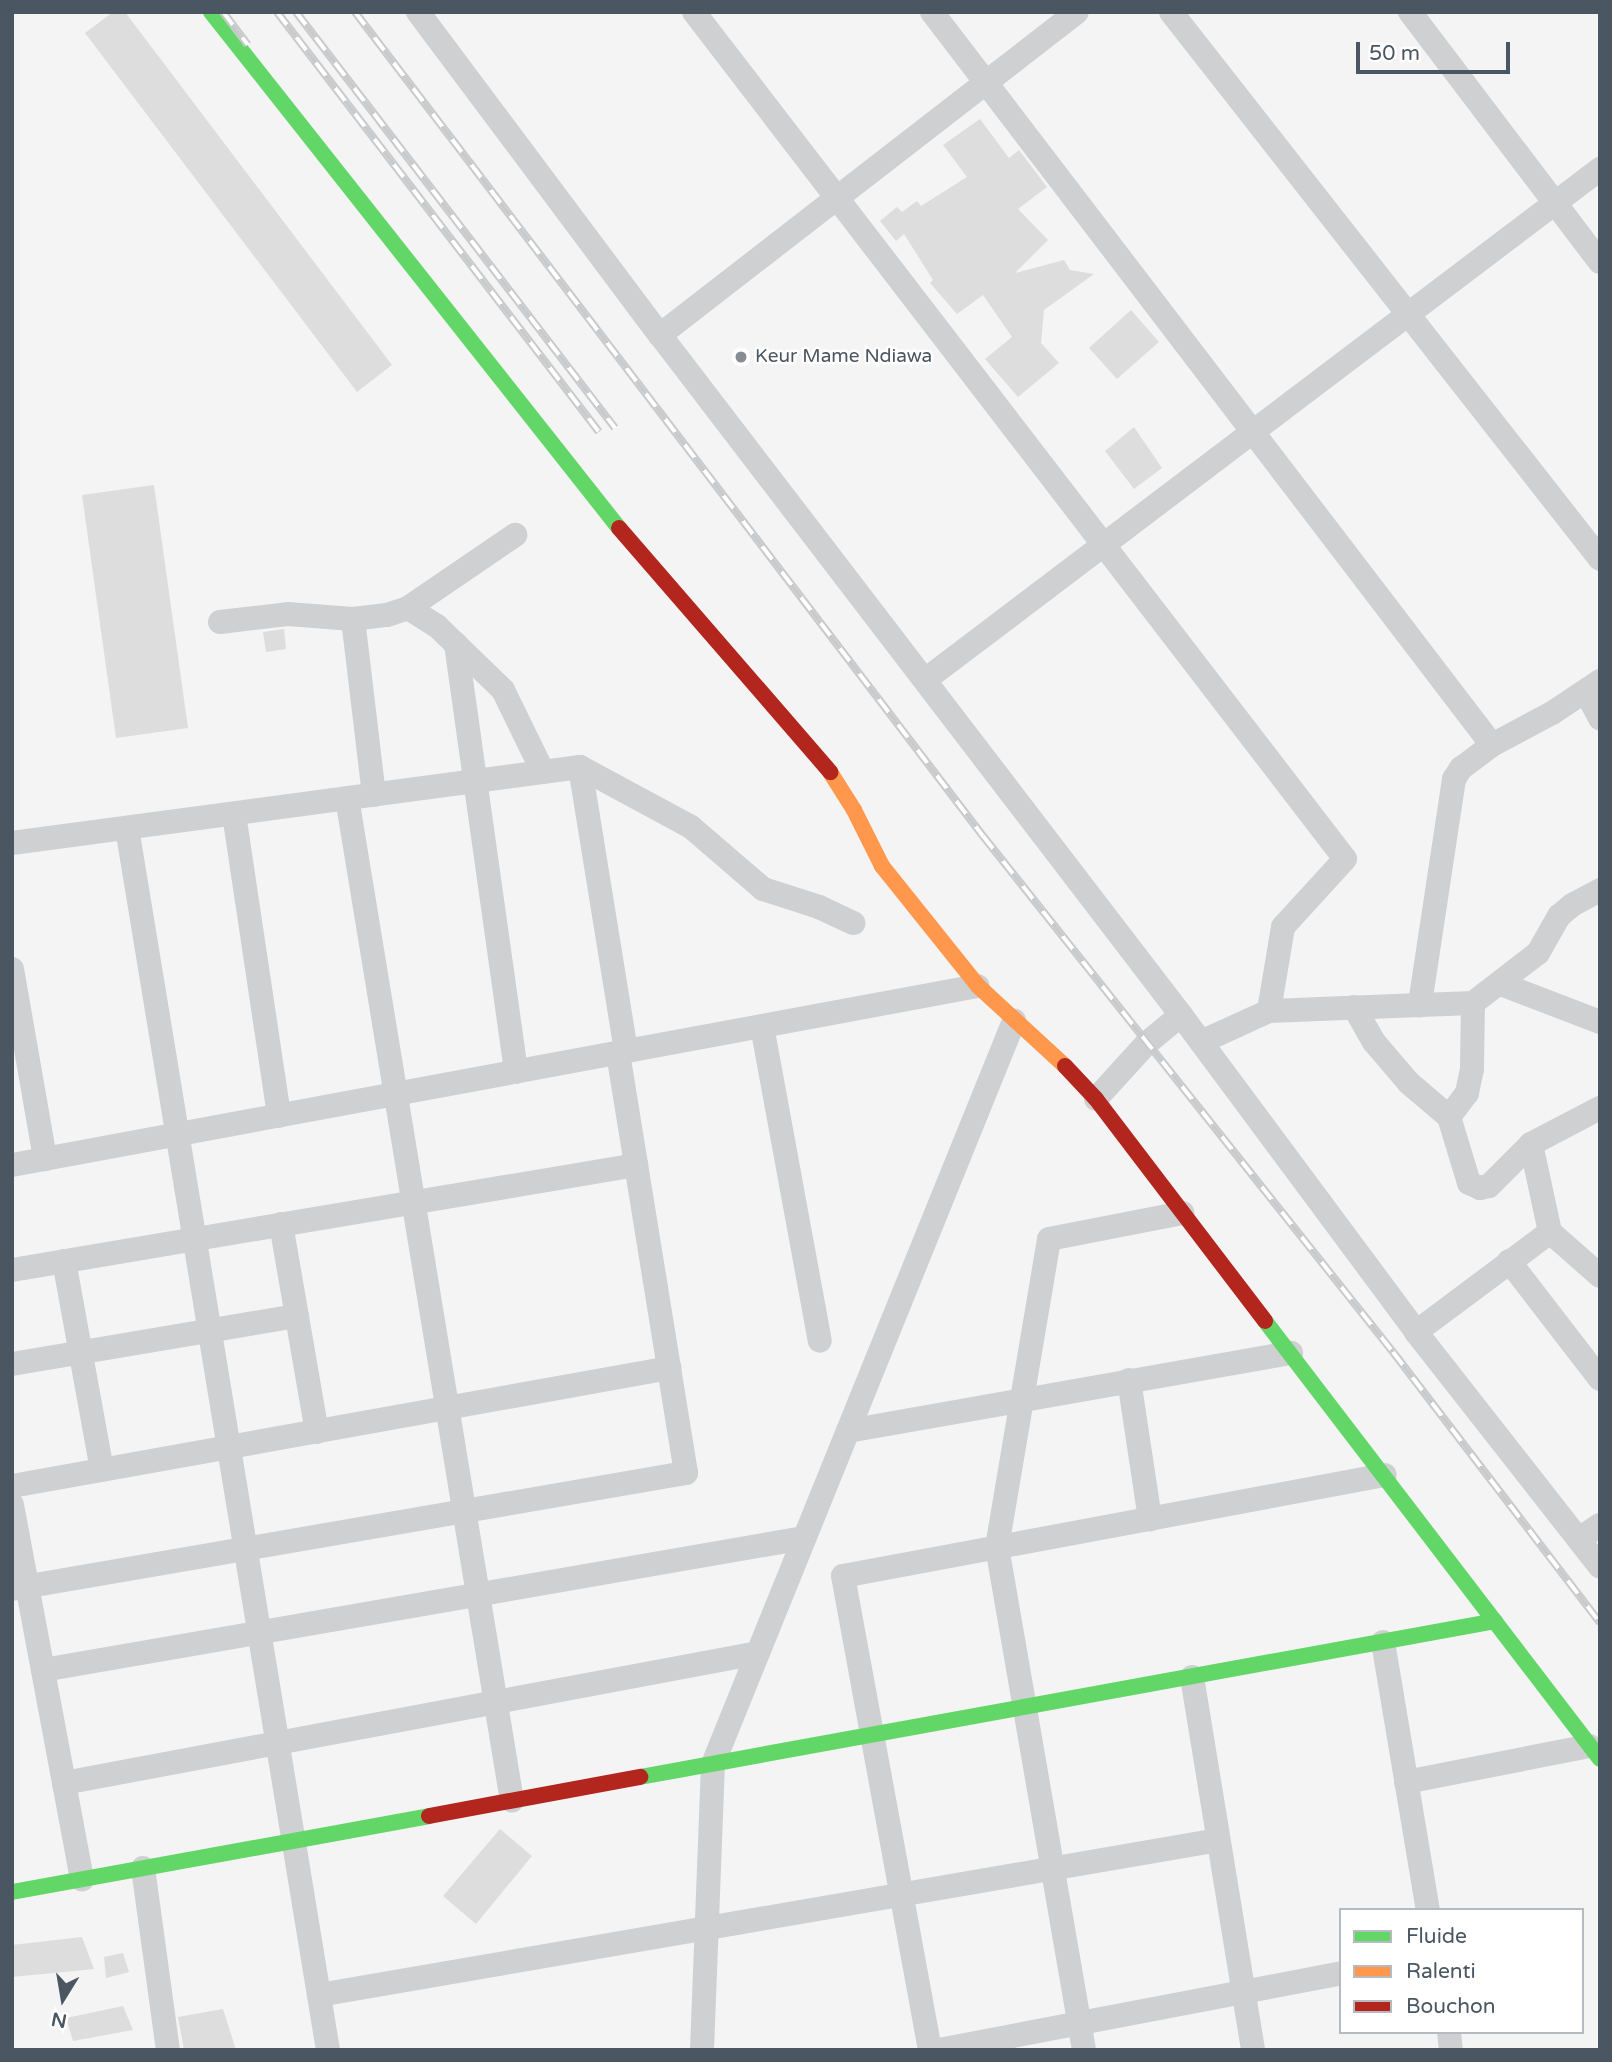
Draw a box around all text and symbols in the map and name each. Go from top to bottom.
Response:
scale bar [1360,28,1514,72]
text: 50 m [1369,41,1420,66]
place label: Keur Mame Ndiawa [755,346,932,368]
marker: Keur Mame Ndiawa [733,349,749,365]
legend [1339,1908,1584,2034]
text: Fluide [1406,1924,1467,1949]
text: Ralenti [1406,1959,1476,1984]
north arrow [28,1964,98,2034]
text: Bouchon [1406,1994,1496,2019]
text: N [49,2007,69,2032]

